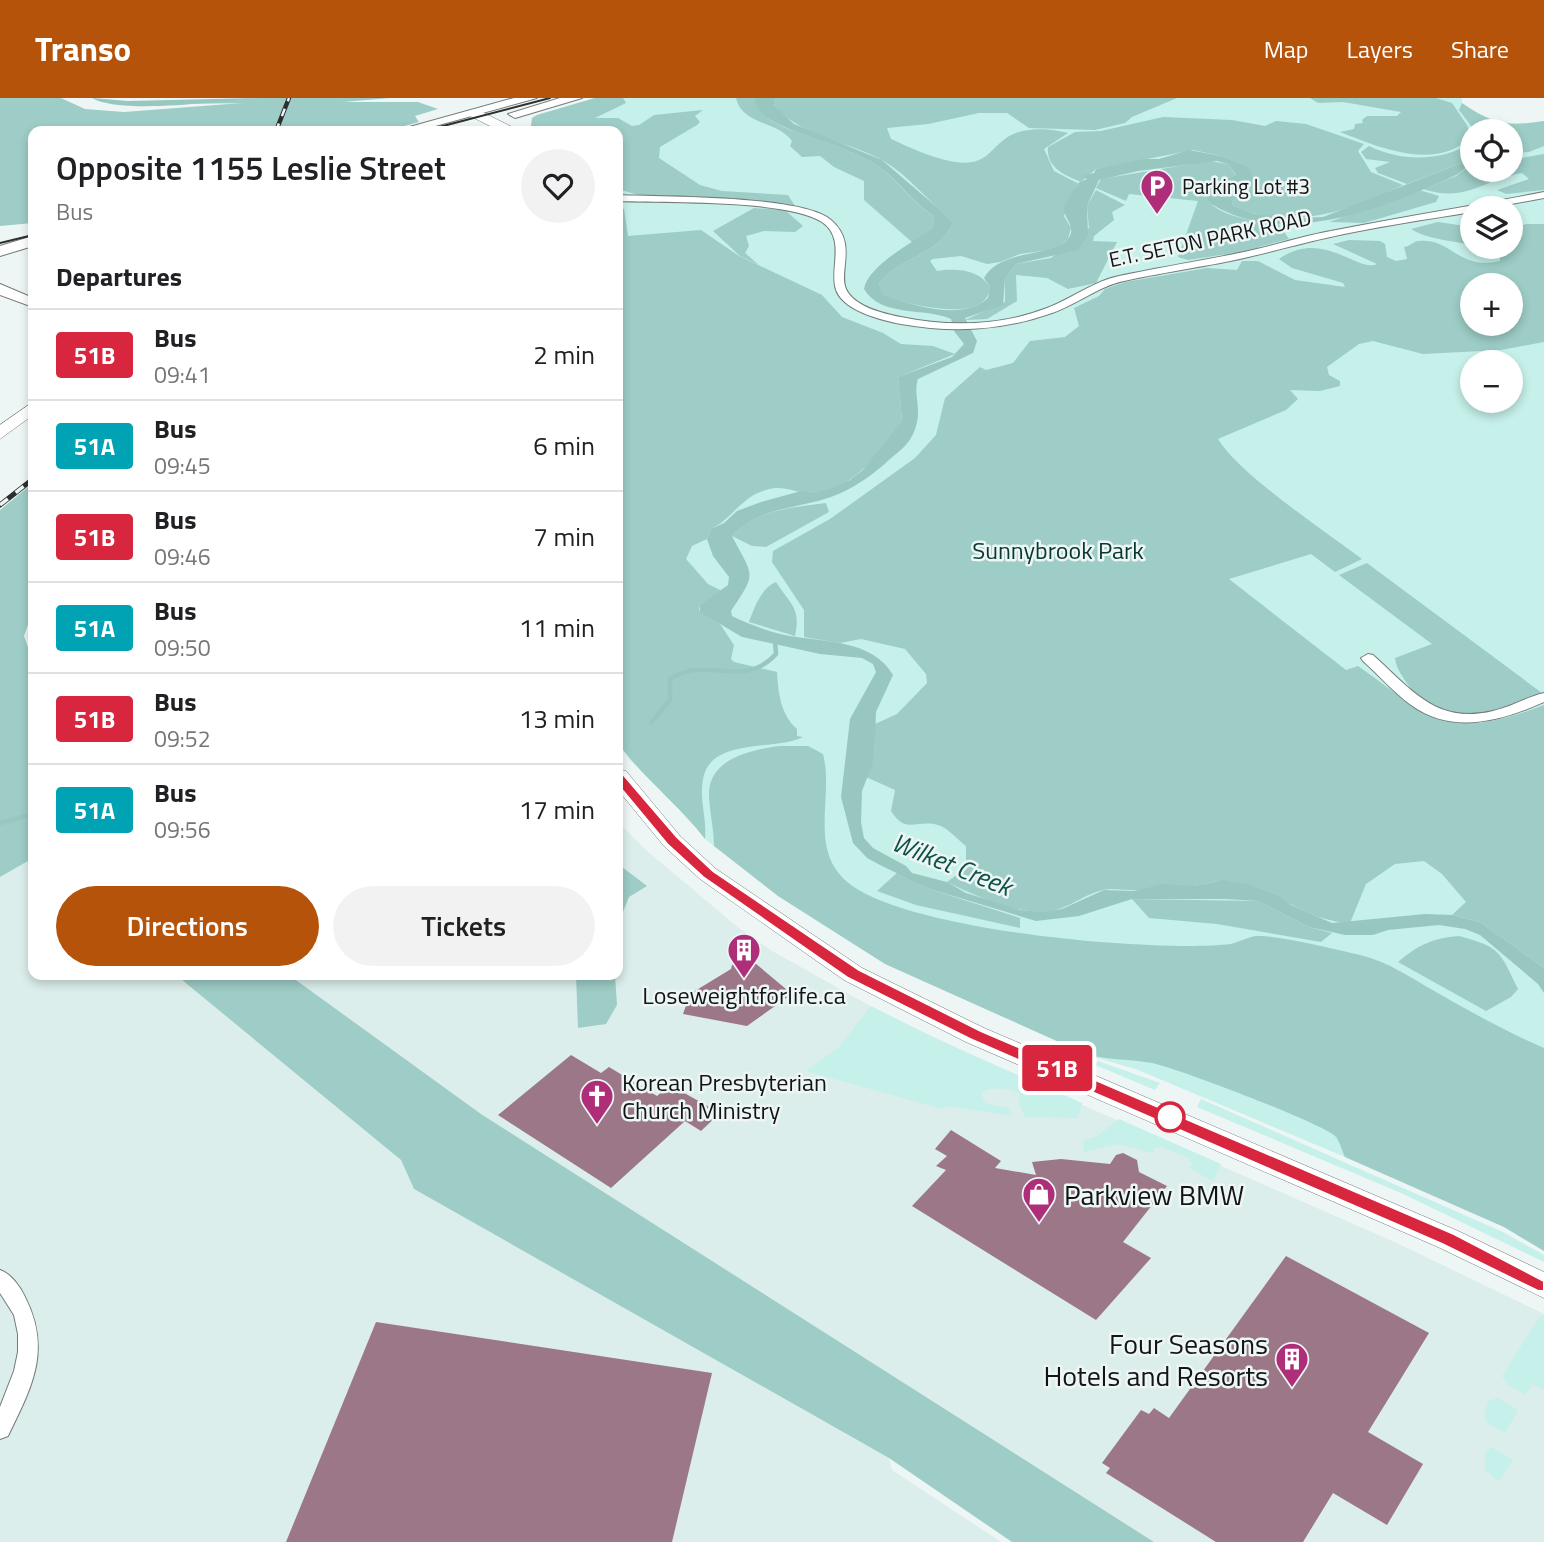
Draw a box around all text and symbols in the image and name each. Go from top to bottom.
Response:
text: Transo [35,24,131,74]
text: Map [1264,31,1309,67]
text: Layers [1347,31,1413,67]
text: Share [1451,31,1509,67]
map controls [1460,119,1523,413]
button: locate [1460,119,1523,182]
text: Opposite 1155 Leslie Street [56,143,446,193]
button: heart [521,149,595,223]
parking icon: Parking Lot #3 [1138,167,1176,216]
place label: Parking Lot #3 [1182,170,1310,202]
text: Bus [56,194,93,229]
button: layers [1460,196,1523,259]
street label: E.T. SETON PARK ROAD [1106,201,1314,275]
text: Departures [56,257,182,296]
button: + [1460,273,1523,336]
text: Bus [154,318,196,357]
text: 2 min [533,335,595,374]
text: 51B [74,337,115,373]
button: − [1460,350,1523,413]
text: 09:41 [154,357,211,392]
text: Bus [154,409,196,448]
text: 6 min [533,426,595,465]
text: 51A [74,428,115,464]
text: 09:45 [154,448,211,483]
text: Bus [154,500,196,539]
text: 7 min [533,517,595,556]
text: 51B [74,519,115,555]
park label: Sunnybrook Park [972,532,1144,568]
text: 09:46 [154,539,211,574]
text: Bus [154,591,196,630]
text: 11 min [519,608,595,647]
text: 51A [74,610,115,646]
text: 09:50 [154,630,211,665]
text: Bus [154,682,196,721]
text: 13 min [519,699,595,738]
text: 51B [74,701,115,737]
text: 09:52 [154,721,211,756]
text: Bus [154,773,196,812]
text: 17 min [519,790,595,829]
text: 51A [74,792,115,828]
text: 09:56 [154,812,211,847]
water label: Wilket Creek [886,822,1021,907]
button: Directions [56,886,319,966]
button: Tickets [333,886,595,966]
building icon: Loseweightforlife.ca [725,931,763,980]
place label: Loseweightforlife.ca [642,977,846,1013]
line badge: 51B [1017,1045,1097,1091]
text: 51B [1036,1050,1078,1086]
place label: Korean Presbyterian Church Ministry [622,1064,827,1128]
church icon: Korean Presbyterian Church Ministry [578,1077,616,1126]
unlabelled marker [1155,1102,1185,1132]
place label: Parkview BMW [1064,1173,1244,1216]
shop icon: Parkview BMW [1020,1175,1058,1224]
place label: Four Seasons Hotels and Resorts [1043,1322,1268,1397]
building icon: Four Seasons Hotels and Resorts [1273,1340,1311,1389]

